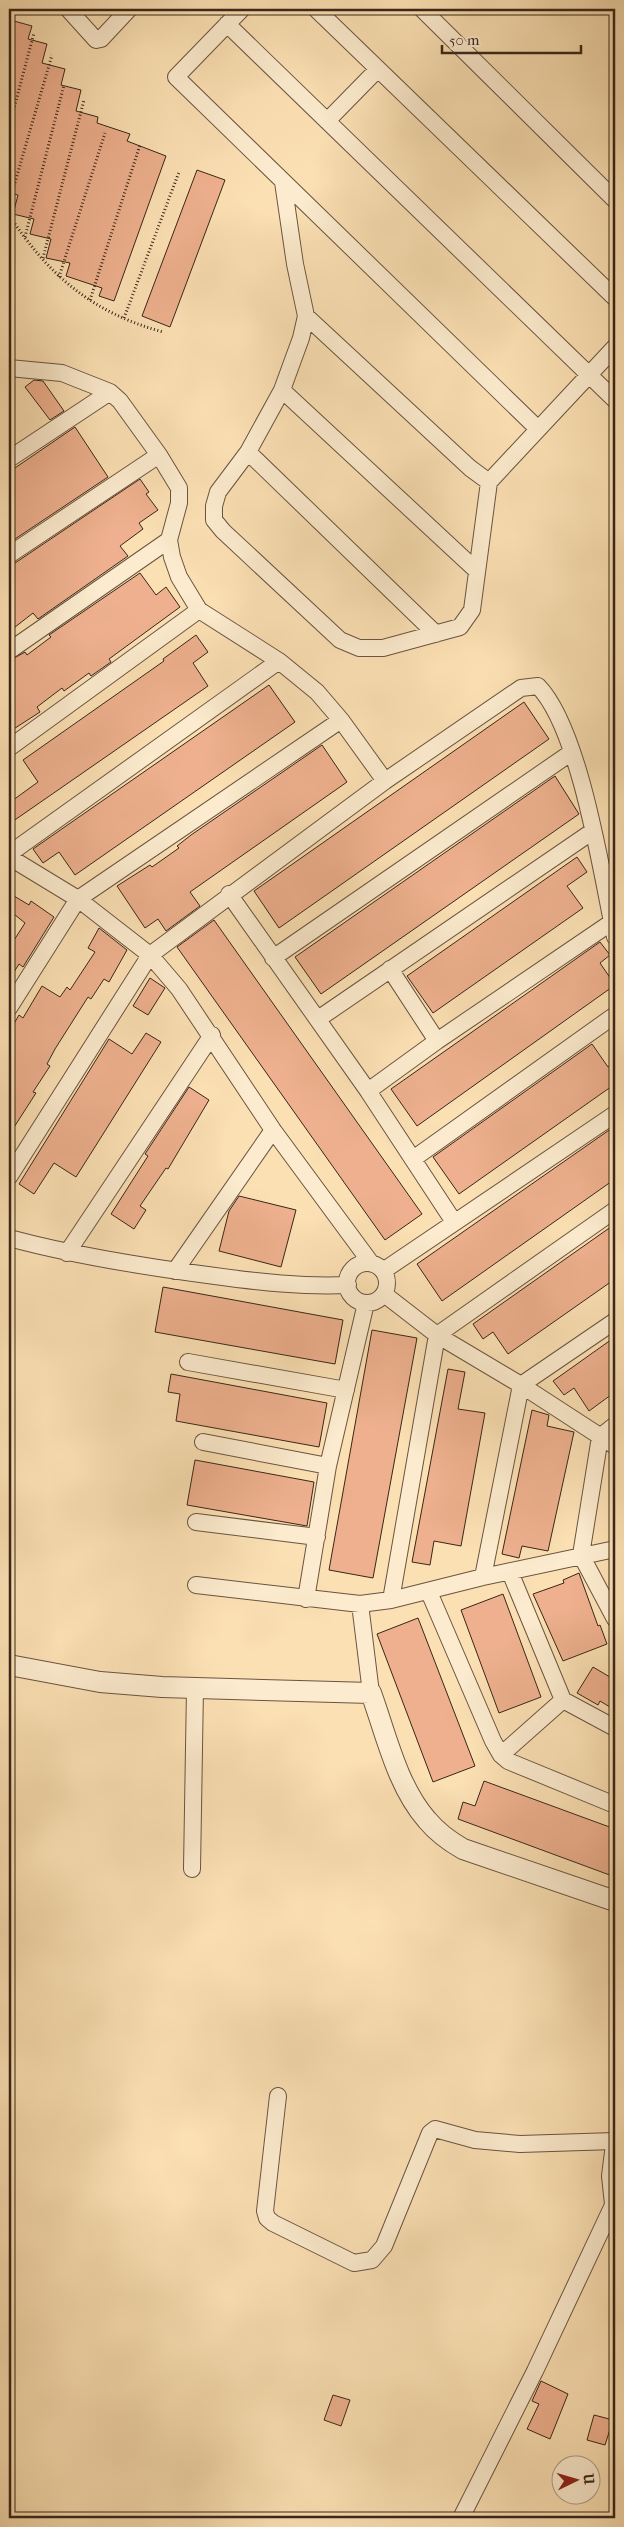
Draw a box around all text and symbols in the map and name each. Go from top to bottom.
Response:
scale bar [442,22,580,54]
text: 50 m [449,31,480,49]
north arrow [552,2454,602,2504]
text: U [579,2472,597,2485]

